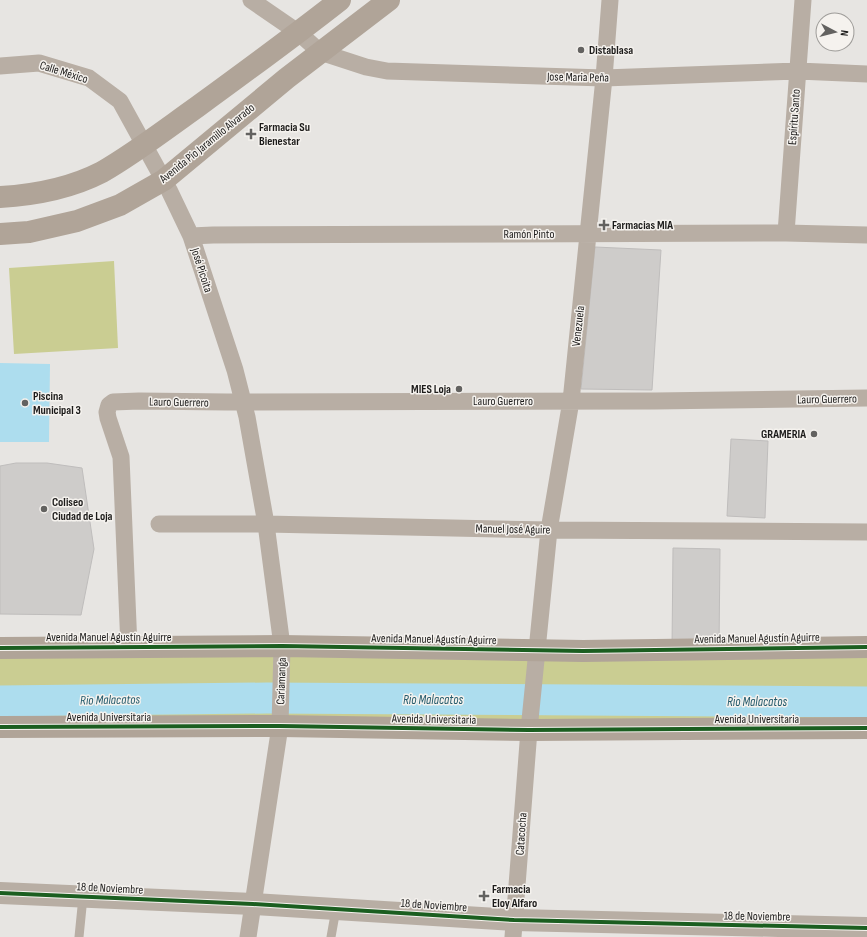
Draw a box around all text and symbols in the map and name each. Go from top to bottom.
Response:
north arrow [815,12,855,52]
text: N [838,29,851,37]
place label: Distablasa [589,43,633,58]
marker: Distablasa [576,45,586,55]
street label: Calle México [38,58,90,87]
street label: Jose Maria Peña [546,69,610,86]
street label: Espíritu Santo [785,88,804,146]
street label: Avenida Pío Jaramillo Alvarado [156,100,258,187]
place label: Farmacia Su Bienestar [259,120,310,149]
marker: Farmacia Su Bienestar [246,129,256,139]
place label: Farmacias MIA [612,218,673,233]
marker: Farmacias MIA [599,220,609,230]
street label: Ramón Pinto [504,227,554,242]
street label: José Picoita [187,245,216,295]
street label: Venezuela [569,305,588,347]
place label: MIES Loja [411,382,451,397]
marker: MIES Loja [454,384,464,394]
place label: Piscina Municipal 3 [33,389,81,418]
street label: Lauro Guerrero [797,391,857,408]
street label: Lauro Guerrero [149,394,209,411]
street label: Lauro Guerrero [473,394,533,409]
marker: Piscina Municipal 3 [20,398,30,408]
place label: GRAMERIA [761,427,806,442]
marker: GRAMERIA [809,429,819,439]
place label: Coliseo Ciudad de Loja [52,495,113,524]
marker: Coliseo Ciudad de Loja [39,504,49,514]
street label: Manuel José Aguire [475,521,551,538]
street label: Avenida Manuel Agustín Aguirre [45,630,172,645]
street label: Avenida Manuel Agustín Aguirre [693,630,820,647]
street label: Avenida Manuel Agustín Aguirre [370,631,497,648]
street label: Cariamanga [273,657,290,705]
water label: Rio Malacatos [80,691,141,709]
water label: Rio Malacatos [403,692,463,708]
water label: Rio Malacatos [727,694,787,710]
street label: Avenida Universitaria [66,710,152,725]
street label: Avenida Universitaria [391,711,477,728]
street label: Avenida Universitaria [714,712,800,727]
street label: Catacocha [513,812,530,856]
street label: 18 de Noviembre [76,879,144,898]
place label: Farmacia Eloy Alfaro [492,882,537,911]
marker: Farmacia Eloy Alfaro [479,891,489,901]
street label: 18 de Noviembre [400,896,468,915]
street label: 18 de Noviembre [724,908,791,925]

